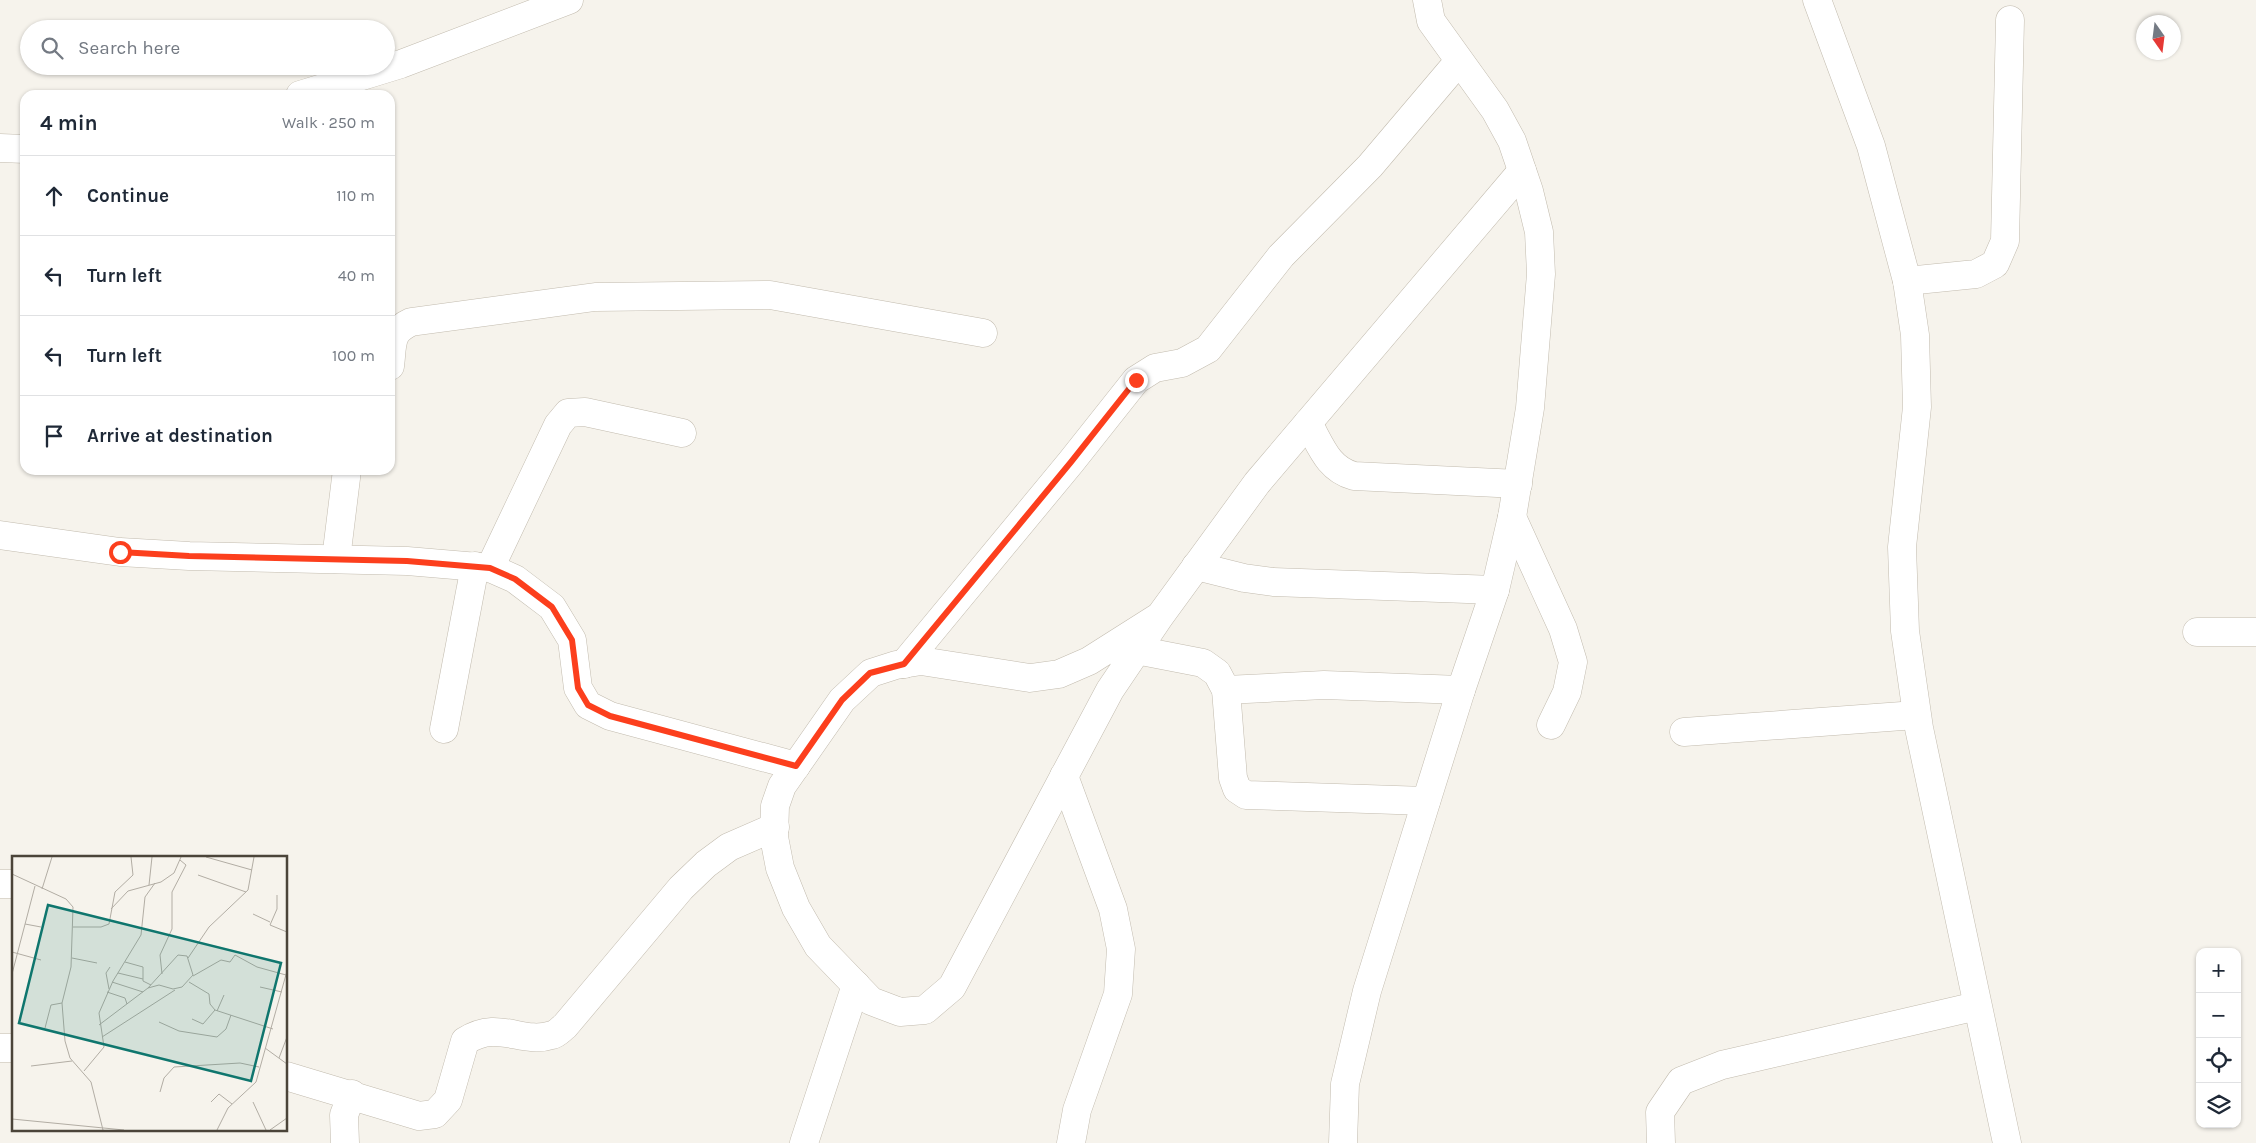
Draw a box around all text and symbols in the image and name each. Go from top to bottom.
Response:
north arrow [2136,15,2181,60]
search box [20,20,395,75]
icon: search [38,34,66,62]
text: Search here [78,37,180,59]
text: 4 min [40,111,98,135]
text: Walk · 250 m [282,113,375,132]
icon: ahead [40,182,68,210]
text: Continue [87,185,169,207]
text: 110 m [336,186,375,205]
icon: left [40,262,68,290]
text: Turn left [87,265,162,287]
text: 40 m [338,266,375,285]
icon: left [40,342,68,370]
text: Turn left [87,345,162,367]
text: 100 m [332,346,375,365]
route end [1125,369,1148,392]
icon: arrive [40,422,68,450]
text: Arrive at destination [87,425,273,447]
route start [109,541,132,564]
inset map [12,856,288,1130]
map controls [2196,948,2241,1128]
button: + [2196,948,2241,993]
button: − [2196,993,2241,1038]
button: locate [2196,1038,2241,1083]
button: layers [2196,1083,2241,1128]

